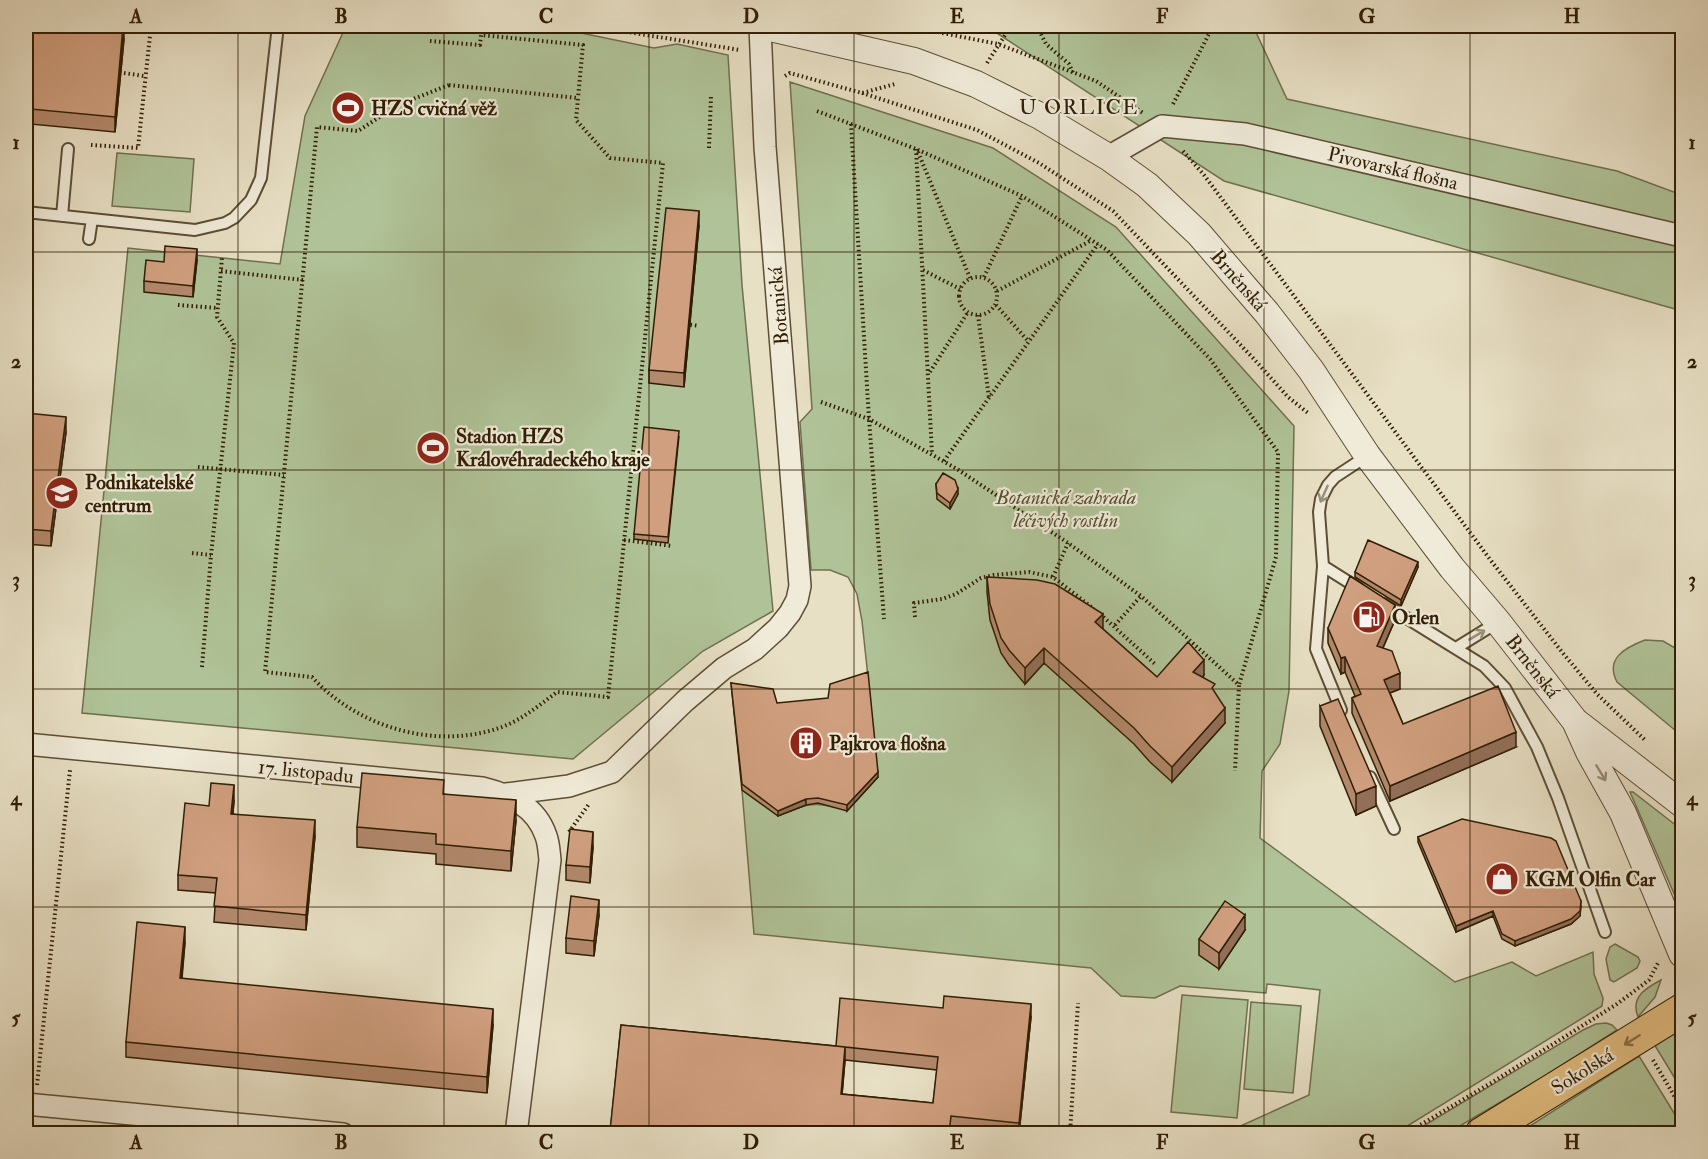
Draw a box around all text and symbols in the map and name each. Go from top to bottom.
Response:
text: A [129,4,143,29]
text: B [334,4,348,29]
text: C [539,4,553,29]
text: D [743,4,759,29]
text: E [950,4,965,29]
text: F [1156,4,1169,29]
text: G [1359,4,1376,29]
text: H [1564,4,1580,29]
sports icon: HZS cvičná věž [330,90,366,126]
district label: U ORLICE [1019,94,1139,121]
place label: HZS cvičná věž [371,96,497,121]
text: 1 [12,130,20,155]
text: 1 [1688,130,1696,155]
street label: Pivovarská flošna [1325,141,1461,196]
street label: Brněnská [1205,244,1273,317]
street label: Botanická [763,265,794,346]
text: 2 [11,349,21,374]
text: 2 [1687,349,1697,374]
place label: Stadion HZS Královéhradeckého kraje [456,424,650,472]
sports icon: Stadion HZS Královéhradeckého kraje [415,430,451,466]
place label: Podnikatelské centrum [85,470,194,518]
school or university icon: Podnikatelské centrum [44,475,80,511]
one-way arrow [1318,484,1330,502]
park label: Botanická zahrada léčivých rostlin [995,485,1136,533]
text: 3 [12,567,20,592]
text: 3 [1688,567,1696,592]
fuel station icon: Orlen [1351,599,1387,635]
place label: Orlen [1392,605,1440,630]
one-way arrow [1468,629,1485,641]
street label: Brněnská [1500,629,1566,704]
building icon: Pajkrova flošna [788,725,824,761]
place label: Pajkrova flošna [829,731,947,756]
street label: 17. listopadu [257,754,355,790]
one-way arrow [1595,764,1607,781]
text: 4 [10,786,23,811]
text: 4 [1686,786,1699,811]
shop icon: KGM Olfin Car [1484,861,1520,897]
place label: KGM Olfin Car [1525,867,1656,892]
text: 5 [12,1005,22,1030]
text: 5 [1688,1005,1698,1030]
one-way arrow [1624,1034,1641,1046]
street label: Sokolská [1546,1042,1619,1100]
text: A [129,1130,143,1155]
text: B [334,1130,348,1155]
text: C [539,1130,553,1155]
text: D [743,1130,759,1155]
text: E [950,1130,965,1155]
text: F [1156,1130,1169,1155]
text: G [1359,1130,1376,1155]
text: H [1564,1130,1580,1155]

